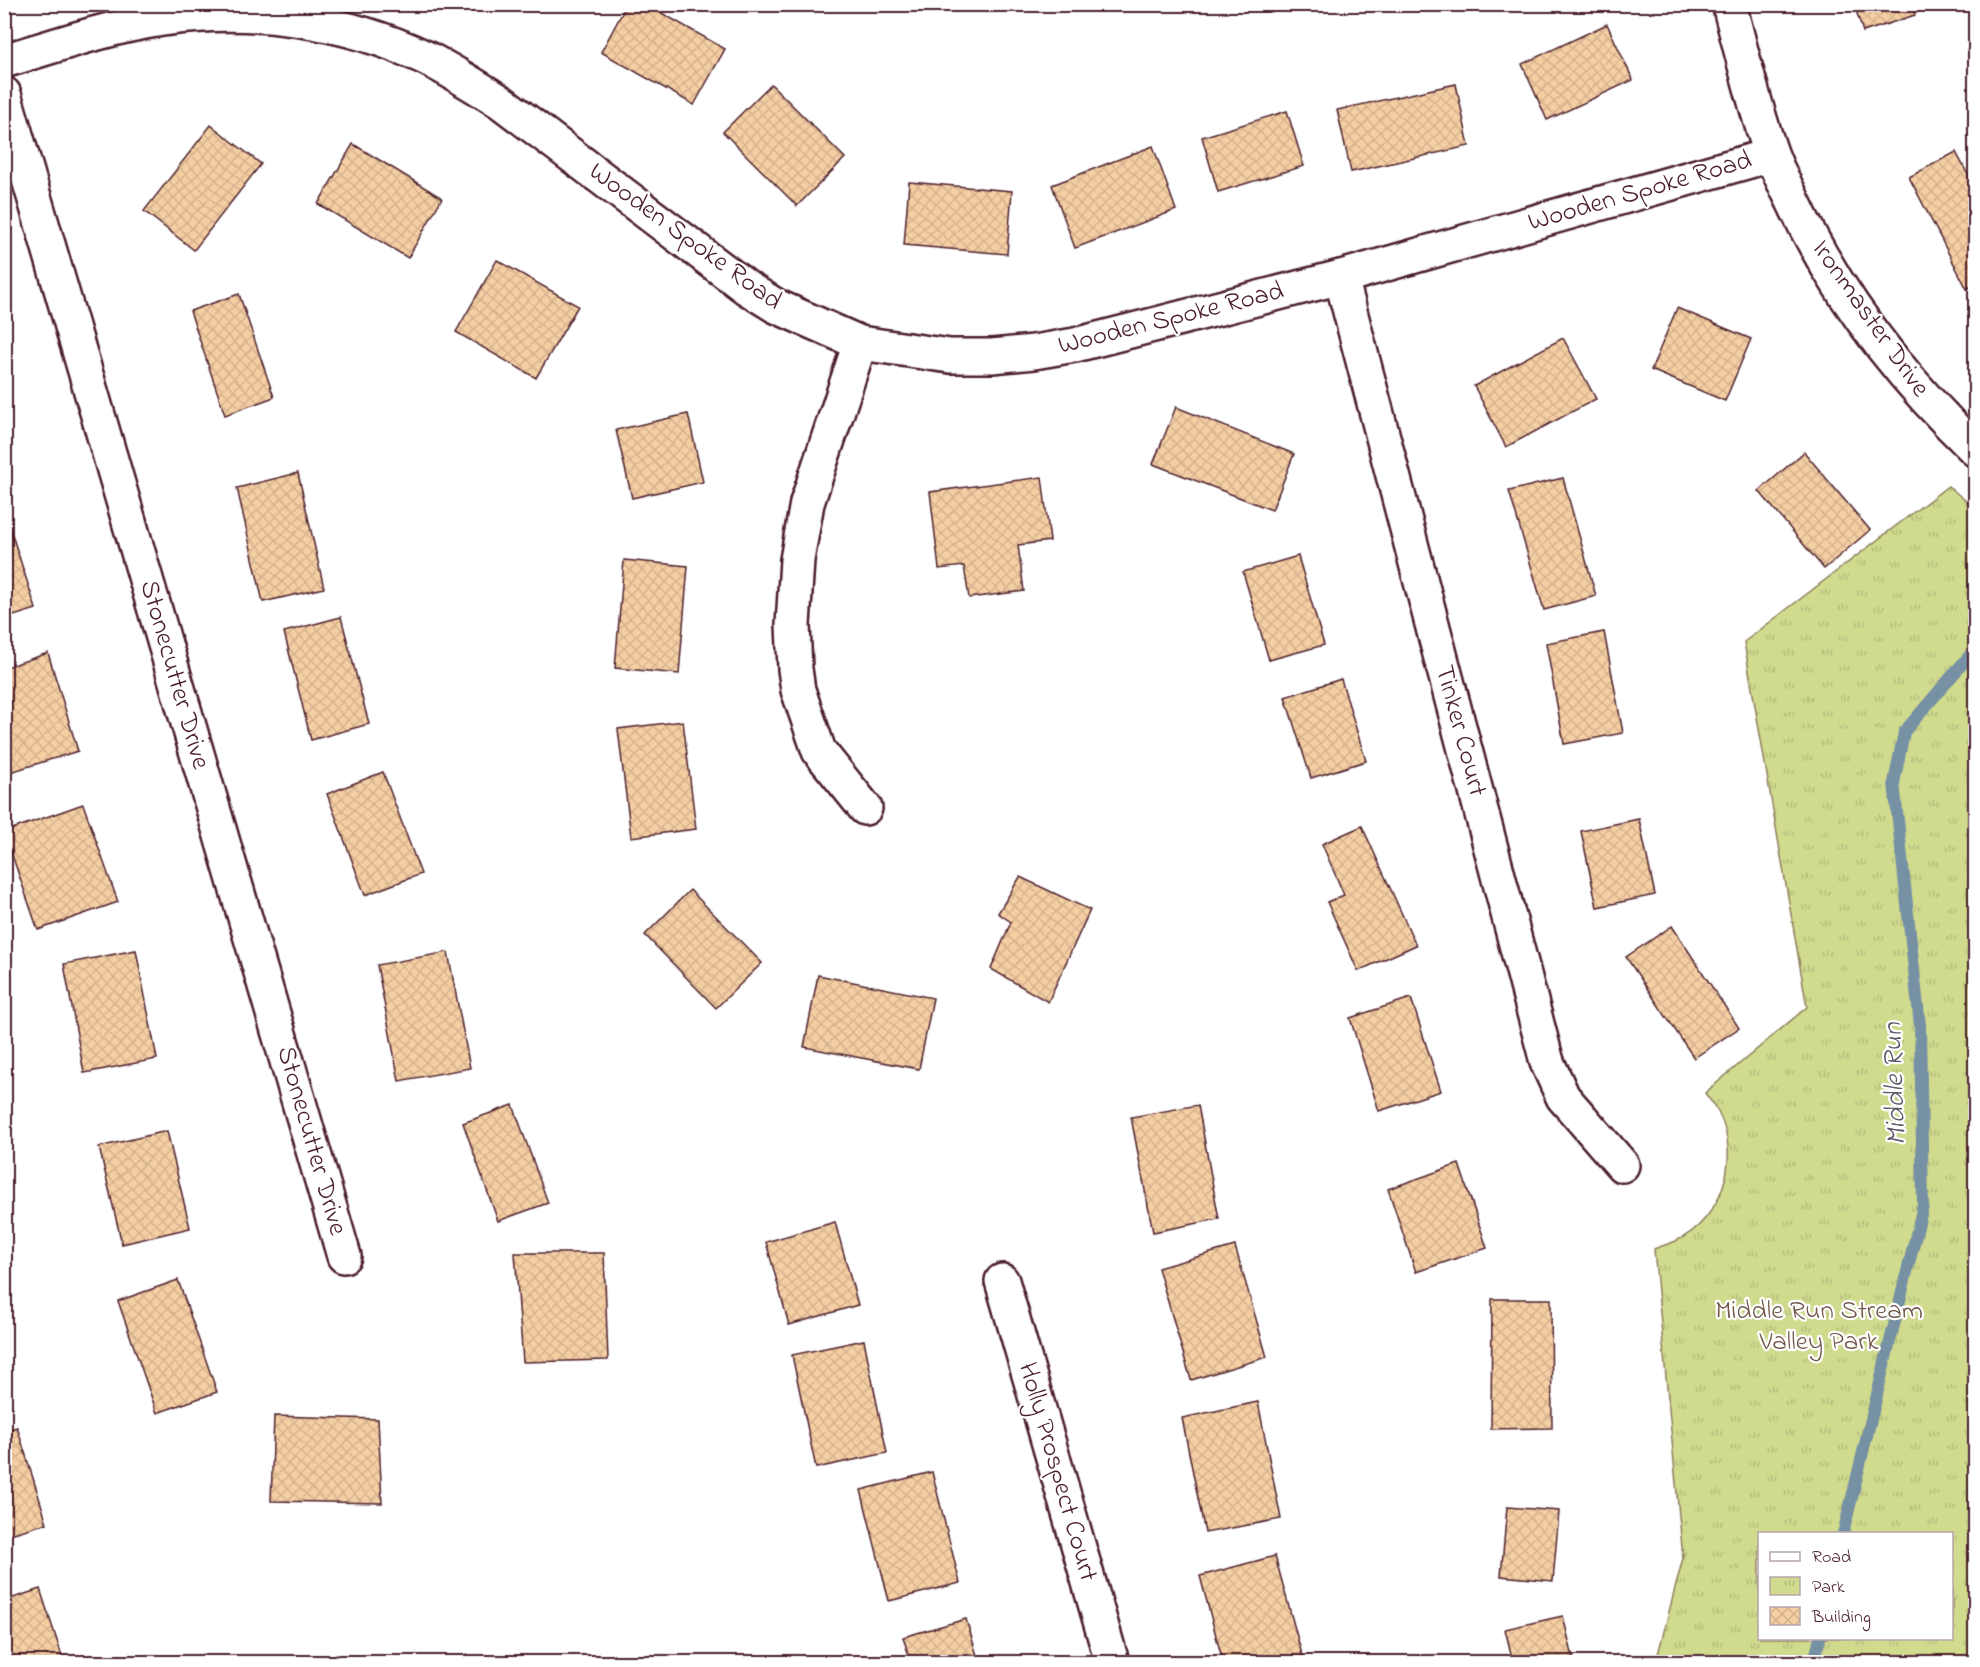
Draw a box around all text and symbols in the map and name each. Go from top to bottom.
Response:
street label: Wooden Spoke Road [1524,141,1756,243]
street label: Wooden Spoke Road [580,153,790,321]
street label: Ironmaster Drive [1801,232,1939,406]
street label: Wooden Spoke Road [1054,272,1288,366]
street label: Stonecutter Drive [128,576,220,775]
street label: Tinker Court [1424,661,1496,801]
water label: Middle Run [1873,1021,1919,1146]
street label: Stonecutter Drive [265,1042,357,1241]
park label: Middle Run Stream Valley Park [1715,1292,1923,1362]
street label: Holly Prospect Court [1007,1358,1107,1586]
legend [1758,1532,1953,1640]
text: Road [1812,1545,1851,1571]
text: Park [1812,1575,1845,1601]
text: Building [1811,1605,1871,1632]

